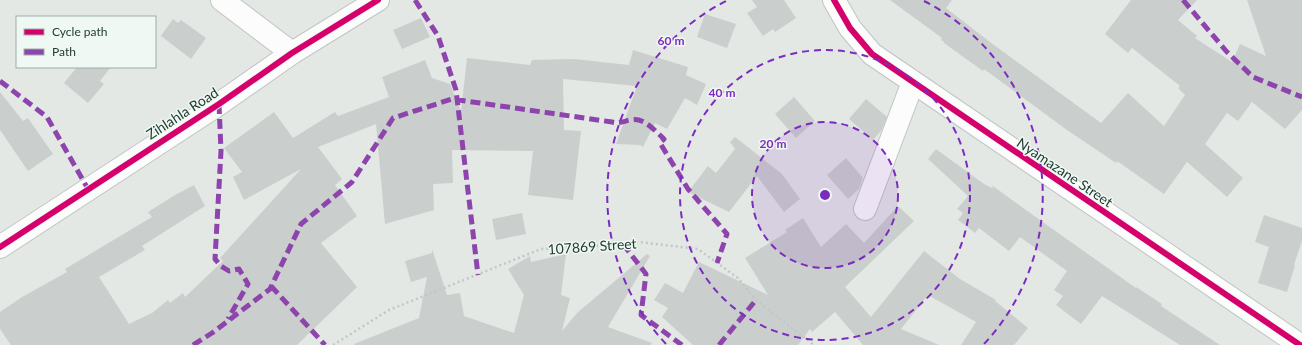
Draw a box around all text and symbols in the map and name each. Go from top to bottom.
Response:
legend [16,16,156,68]
text: Cycle path [52,24,107,39]
text: 60 m [658,33,684,48]
text: Path [52,44,76,59]
street label: Zihlahla Road [143,83,221,143]
text: 40 m [709,85,735,100]
street label: Nyamazane Street [1014,134,1116,210]
text: 20 m [760,136,786,151]
centre of rings [818,188,832,202]
street label: 107869 Street [547,234,637,258]

